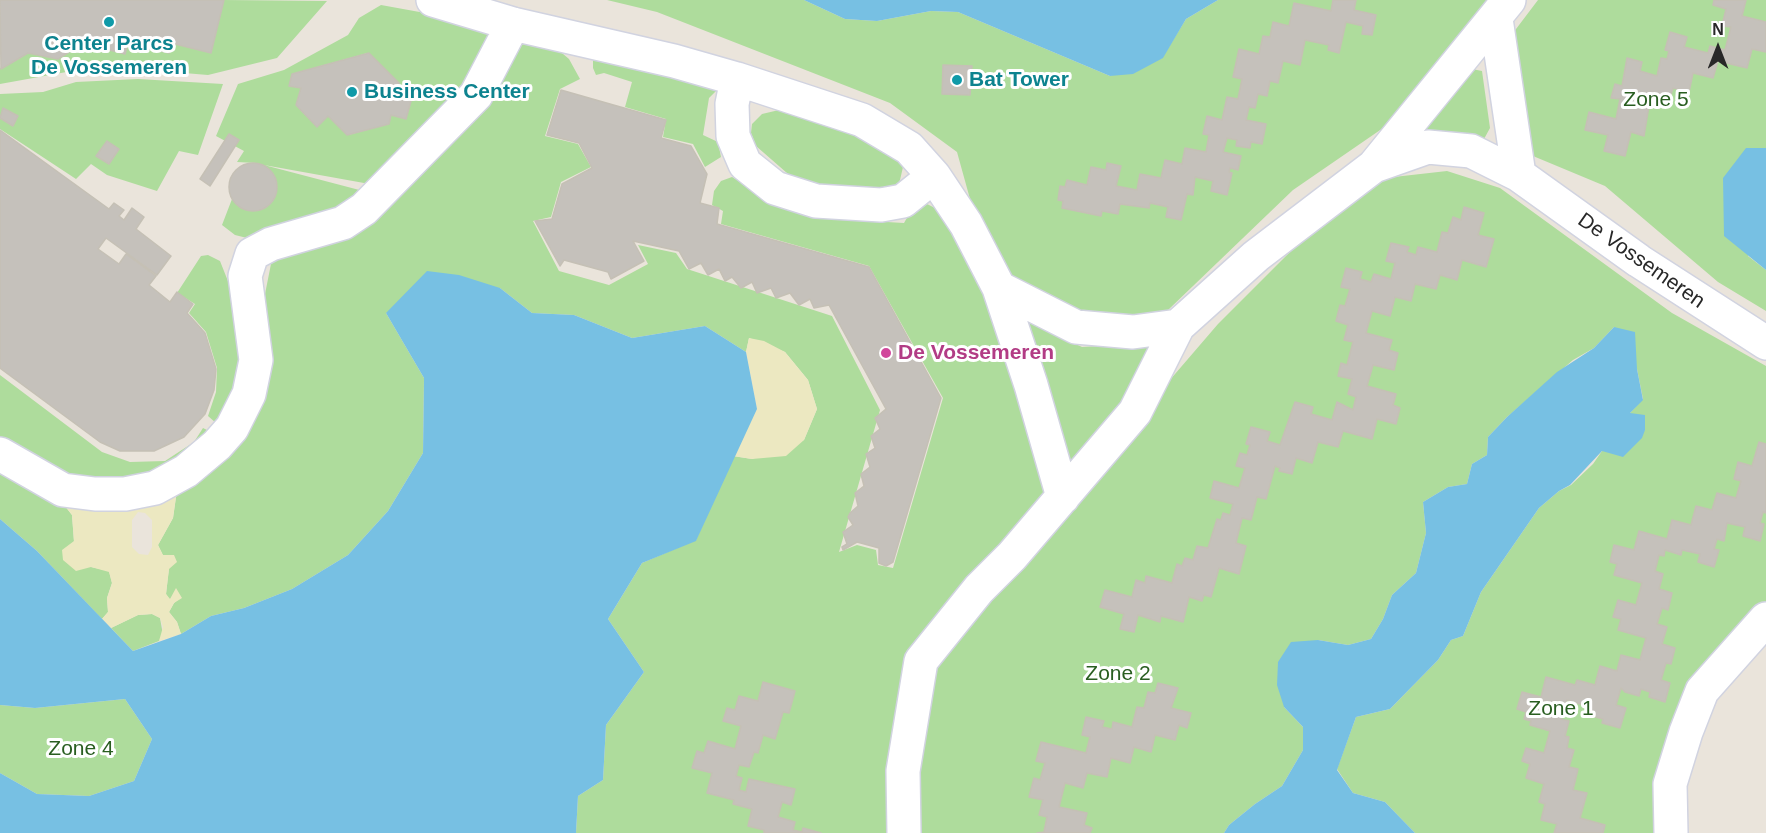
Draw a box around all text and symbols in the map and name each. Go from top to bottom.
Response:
marker: Center Parcs De Vossemeren [102,15,116,29]
north arrow [1688,18,1748,78]
text: N [1712,21,1724,38]
place label: Center Parcs De Vossemeren [31,31,187,81]
place label: Bat Tower [969,67,1069,93]
marker: Bat Tower [950,73,964,87]
place label: Business Center [364,79,530,105]
marker: Business Center [345,85,359,99]
park label: Zone 5 [1623,87,1689,113]
street label: De Vossemeren [1573,208,1709,314]
place label: De Vossemeren [898,340,1054,366]
marker: De Vossemeren [879,346,893,360]
park label: Zone 2 [1085,661,1151,687]
park label: Zone 1 [1528,696,1594,722]
park label: Zone 4 [48,736,114,762]

